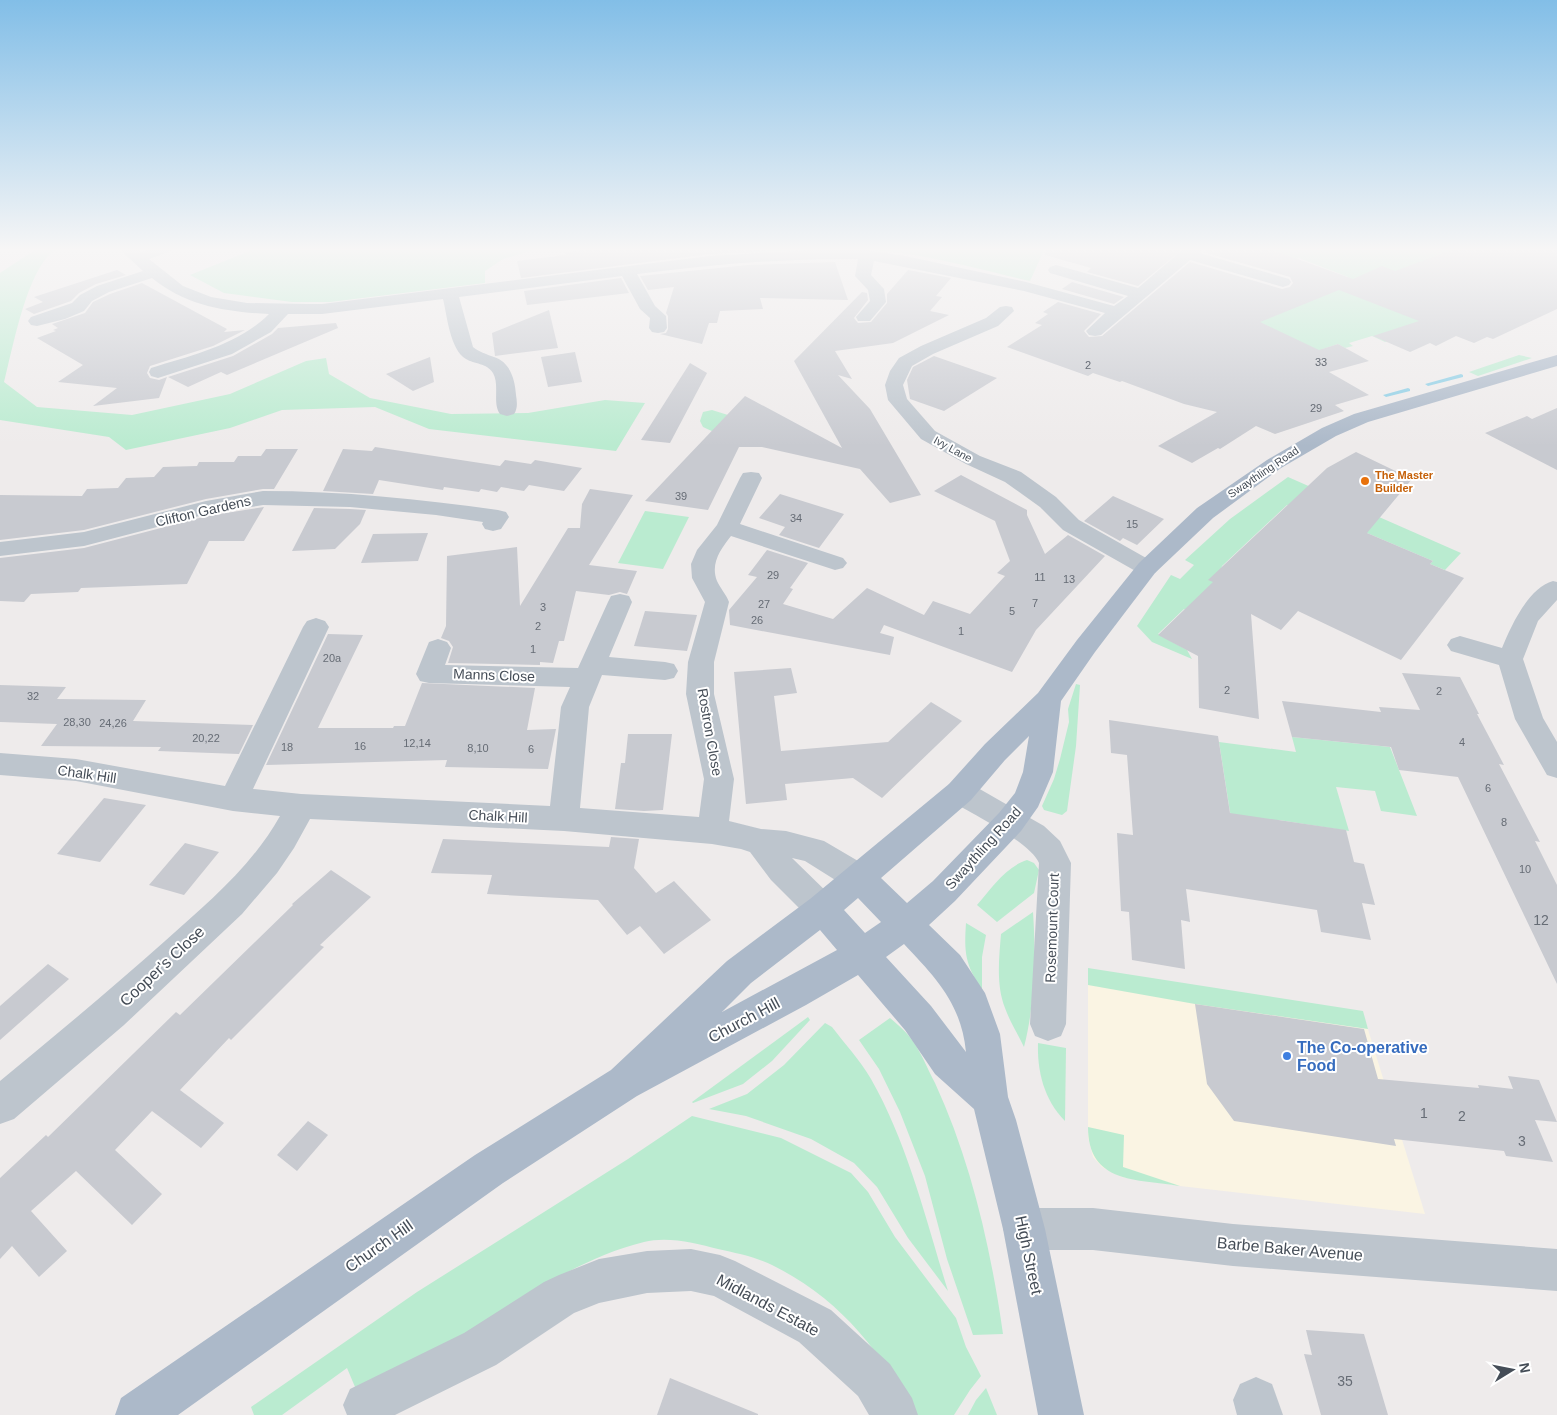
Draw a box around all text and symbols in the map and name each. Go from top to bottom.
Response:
house number: 33 [1315,356,1327,368]
house number: 2 [1085,359,1091,371]
house number: 29 [1310,402,1322,414]
street label: Ivy Lane [932,434,974,464]
street label: Swaythling Road [1225,444,1301,500]
place label: The Master Builder [1375,469,1434,494]
marker: The Master Builder [1359,475,1371,487]
house number: 39 [675,490,687,502]
street label: Clifton Gardens [154,492,252,530]
house number: 34 [790,512,802,524]
house number: 15 [1126,518,1138,530]
house number: 29 [767,569,779,581]
house number: 11 [1034,571,1046,583]
house number: 13 [1063,573,1075,585]
house number: 7 [1032,597,1038,609]
house number: 27 [758,598,770,610]
house number: 3 [540,601,546,613]
house number: 5 [1009,605,1015,617]
house number: 26 [751,614,763,626]
house number: 2 [535,620,541,632]
house number: 1 [958,625,964,637]
house number: 1 [530,643,536,655]
house number: 20a [323,652,342,664]
street label: Manns Close [453,666,535,684]
house number: 2 [1224,684,1230,696]
house number: 2 [1436,685,1442,697]
street label: Rostron Close [694,687,726,777]
house number: 32 [27,690,39,702]
house number: 28,30 [63,716,91,728]
house number: 24,26 [99,717,127,729]
house number: 20,22 [192,732,220,744]
house number: 4 [1459,736,1465,748]
house number: 12,14 [403,737,431,749]
house number: 16 [354,740,366,752]
house number: 18 [281,741,293,753]
house number: 8,10 [467,742,489,754]
house number: 6 [528,743,534,755]
street label: Chalk Hill [57,762,117,786]
house number: 6 [1485,782,1491,794]
street label: Swaythling Road [942,804,1024,892]
street label: Chalk Hill [468,806,528,826]
house number: 8 [1501,816,1507,828]
house number: 10 [1519,863,1531,875]
street label: Rosemount Court [1042,873,1062,983]
house number: 12 [1533,912,1549,928]
street label: Cooper's Close [116,923,208,1009]
street label: Church Hill [705,994,783,1046]
place label: The Co-operative Food [1297,1039,1428,1074]
marker: The Co-operative Food [1281,1050,1293,1062]
house number: 1 [1420,1105,1428,1121]
house number: 2 [1458,1108,1466,1124]
house number: 3 [1518,1133,1526,1149]
street label: High Street [1012,1214,1046,1296]
street label: Church Hill [342,1217,416,1275]
street label: Barbe Baker Avenue [1216,1234,1364,1264]
street label: Midlands Estate [714,1271,822,1339]
north arrow [1487,1345,1537,1395]
text: N [1516,1361,1534,1374]
house number: 35 [1337,1373,1353,1389]

